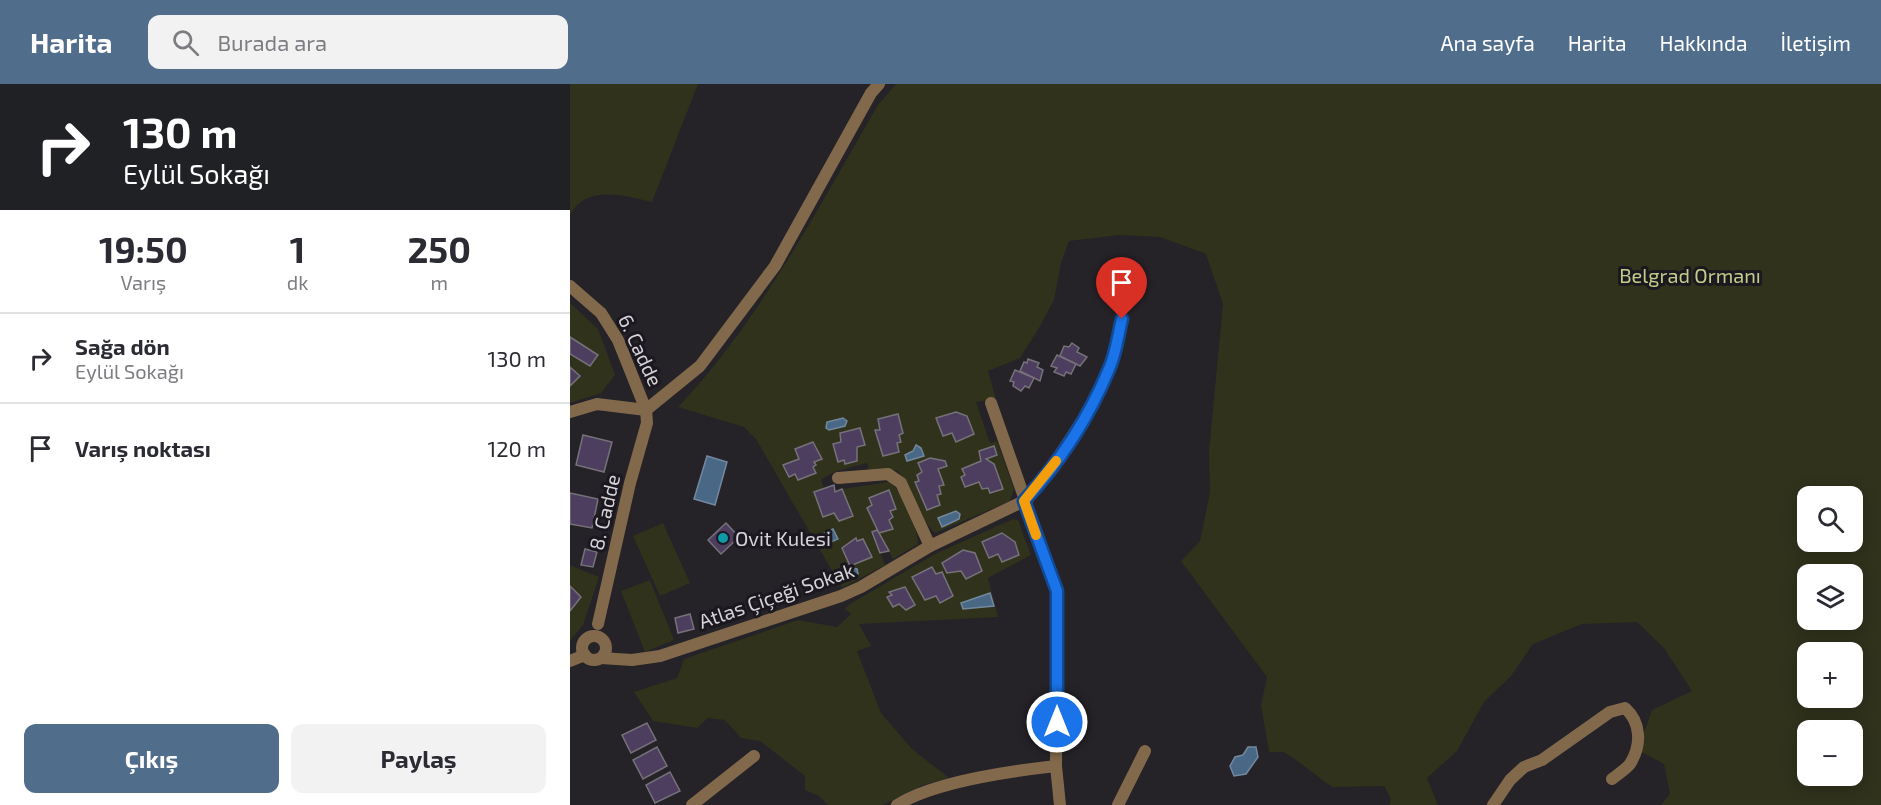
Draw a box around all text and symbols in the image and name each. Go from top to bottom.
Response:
search box [148,15,568,69]
text: Harita [30,25,112,59]
icon: search [169,26,202,59]
text: Burada ara [217,29,327,55]
text: Ana sayfa [1440,30,1535,55]
text: Harita [1568,30,1627,55]
text: Hakkında [1660,30,1747,55]
text: İletişim [1780,30,1851,55]
text: 130 m [123,106,238,156]
icon: right [24,108,102,186]
text: Eylül Sokağı [123,157,270,189]
text: 19:50 [99,227,188,270]
text: 1 [290,227,305,270]
text: 250 [407,227,471,270]
pin [1096,257,1147,319]
park label: Belgrad Ormanı [1619,263,1761,287]
icon: arrive [1105,266,1138,299]
text: Varış [120,270,166,294]
text: dk [287,270,308,294]
text: m [430,270,448,294]
street label: 6. Cadde [614,310,668,390]
text: Sağa dön [75,333,170,359]
icon: right [24,342,57,375]
text: 130 m [488,345,546,371]
text: Eylül Sokağı [75,359,184,383]
icon: arrive [24,432,57,465]
text: Varış noktası [75,435,211,461]
text: 120 m [487,435,546,461]
street label: 8. Cadde [584,472,624,552]
map controls [1797,486,1863,786]
button: search [1797,486,1863,552]
place label: Ovit Kulesi [735,526,831,550]
marker: Ovit Kulesi [716,531,730,545]
street label: Atlas Çiçeği Sokak [695,557,857,634]
button: layers [1797,564,1863,630]
button: + [1797,642,1863,708]
position arrow [1025,690,1089,754]
button: − [1797,720,1863,786]
button: Çıkış [24,724,279,793]
button: Paylaş [291,724,546,793]

